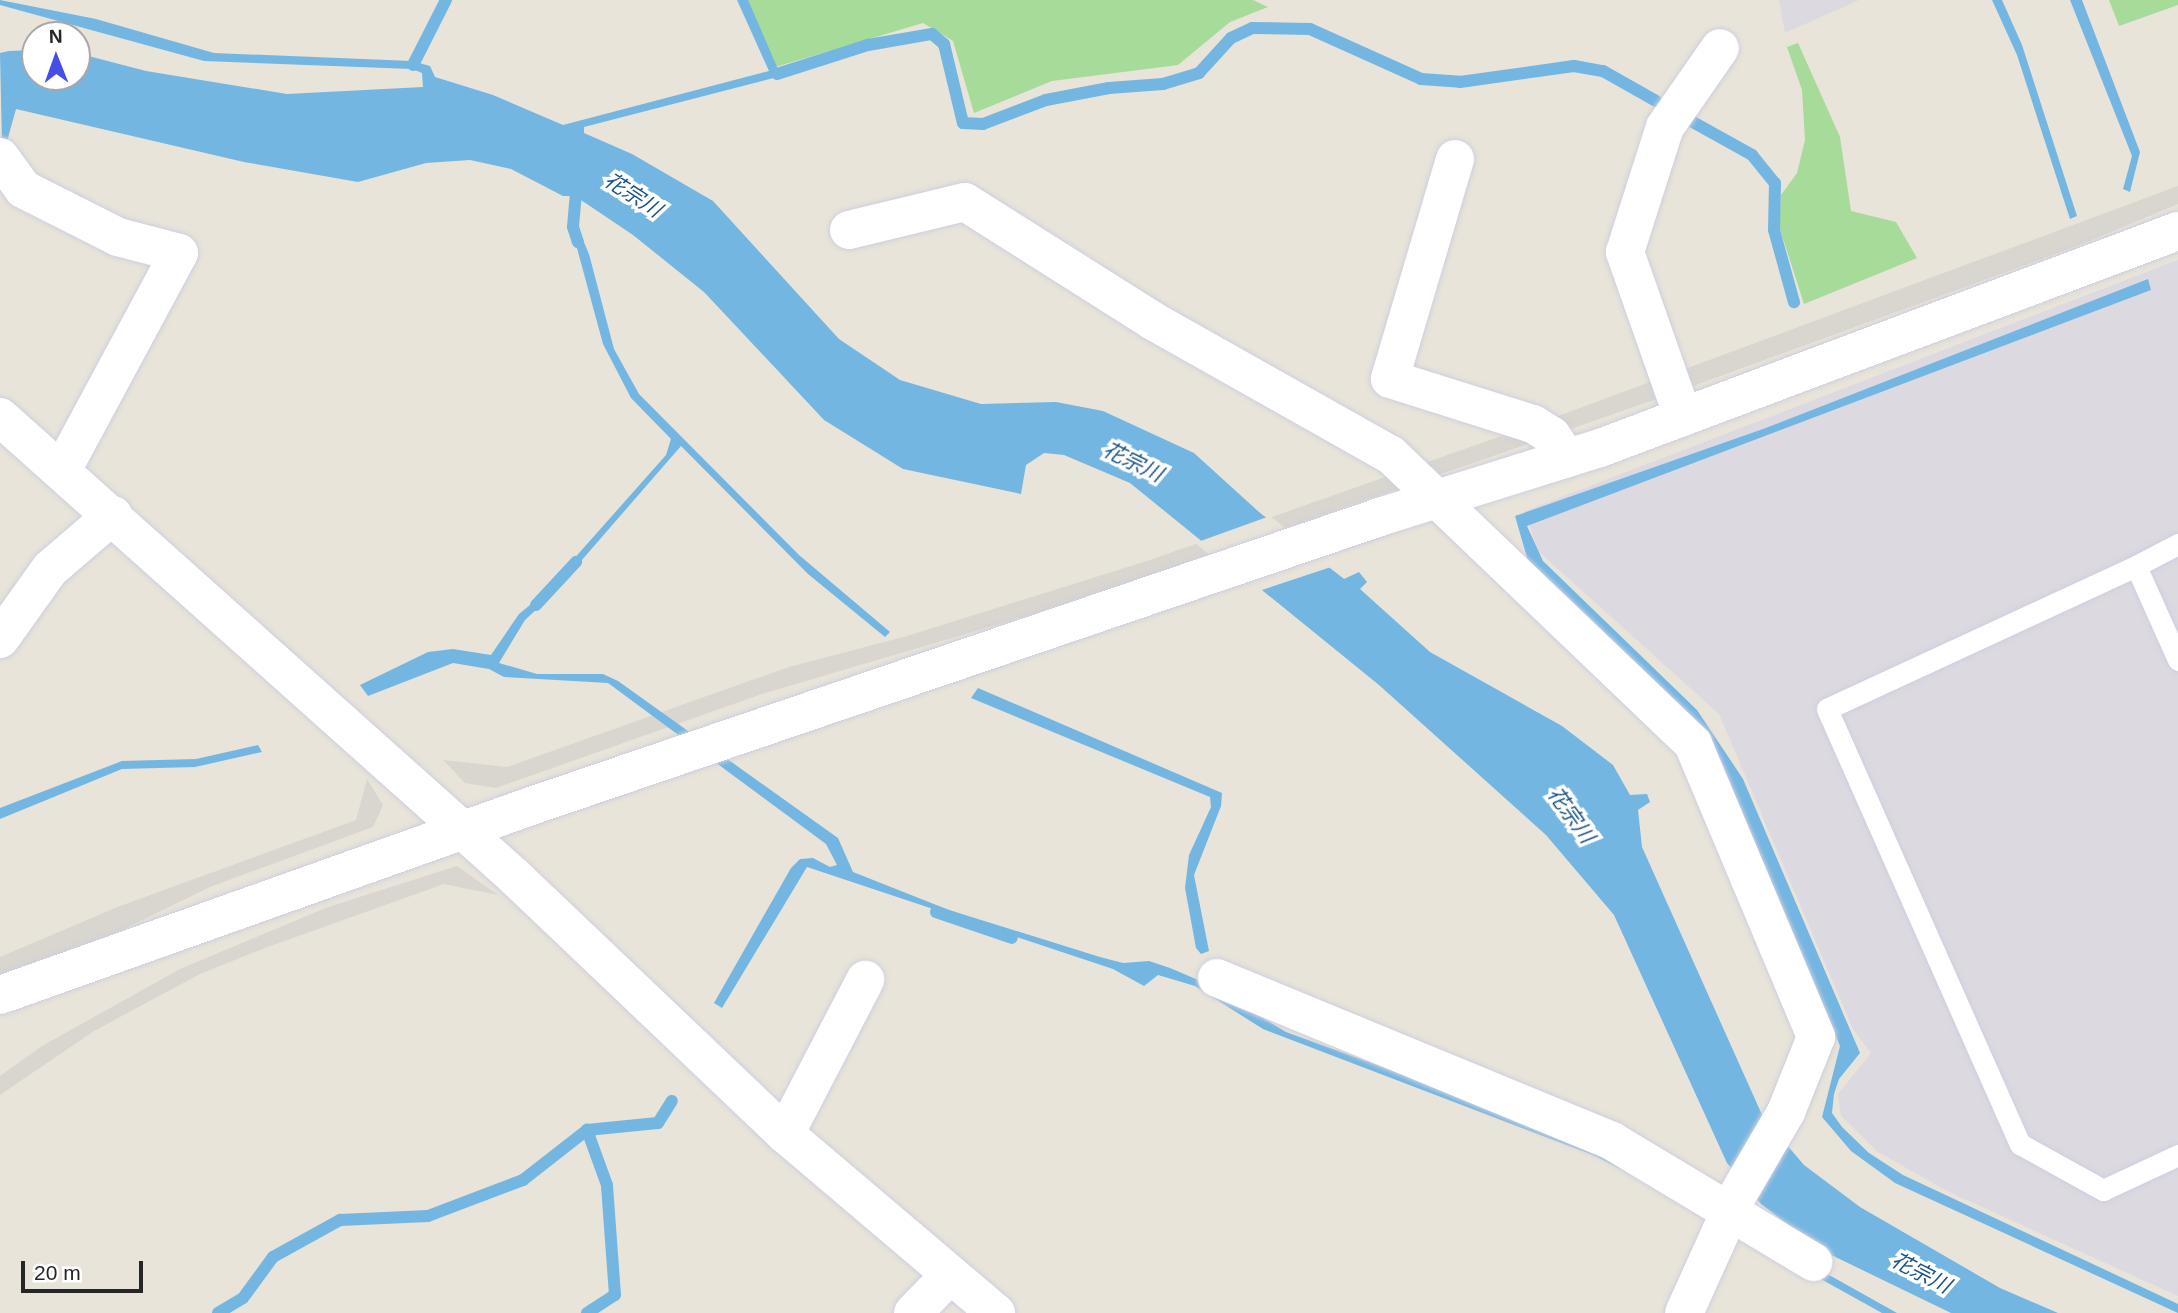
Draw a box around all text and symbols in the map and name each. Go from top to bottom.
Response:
north arrow [21,21,91,91]
text: N [49,26,63,47]
water label: 花宗川 [600,167,666,223]
water label: 花宗川 [1099,437,1167,487]
water label: 花宗川 [1542,782,1600,848]
scale bar [24,1246,147,1290]
water label: 花宗川 [1887,1247,1955,1299]
text: 20 m [34,1261,81,1284]

